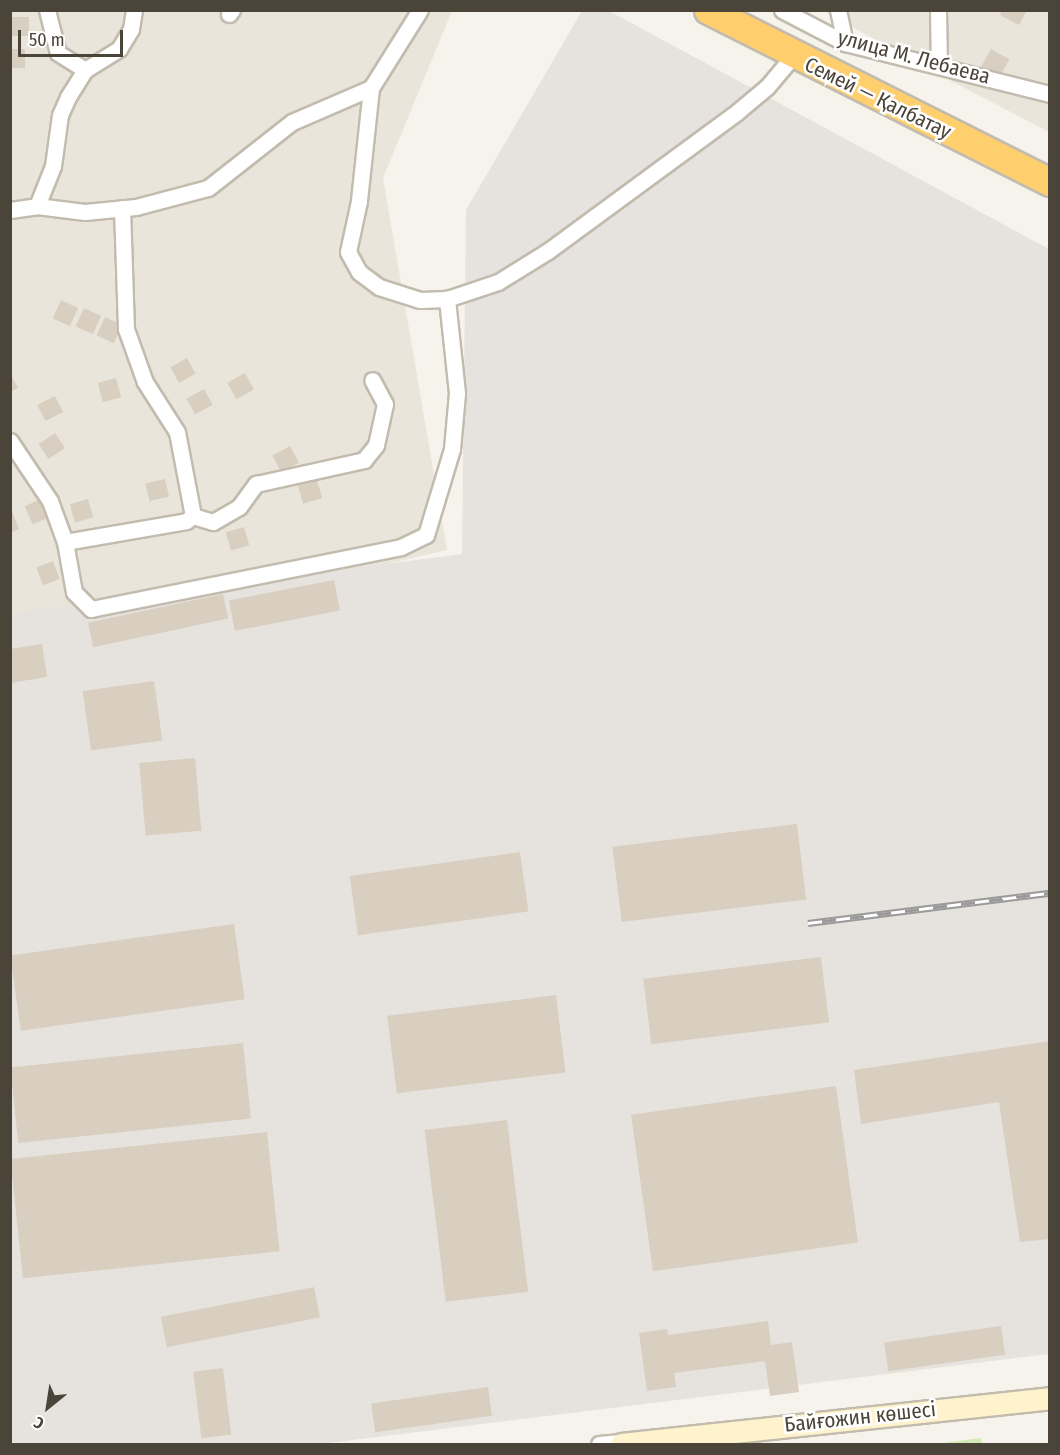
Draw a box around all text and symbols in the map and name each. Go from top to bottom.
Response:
scale bar [21,18,126,56]
street label: улица М. Лебаева [835,25,993,89]
text: 50 m [29,29,65,51]
street label: Семей — Қалбатау [801,52,955,144]
north arrow [18,1377,78,1437]
street label: Байғожин көшесі [783,1397,937,1437]
text: С [30,1413,47,1433]

